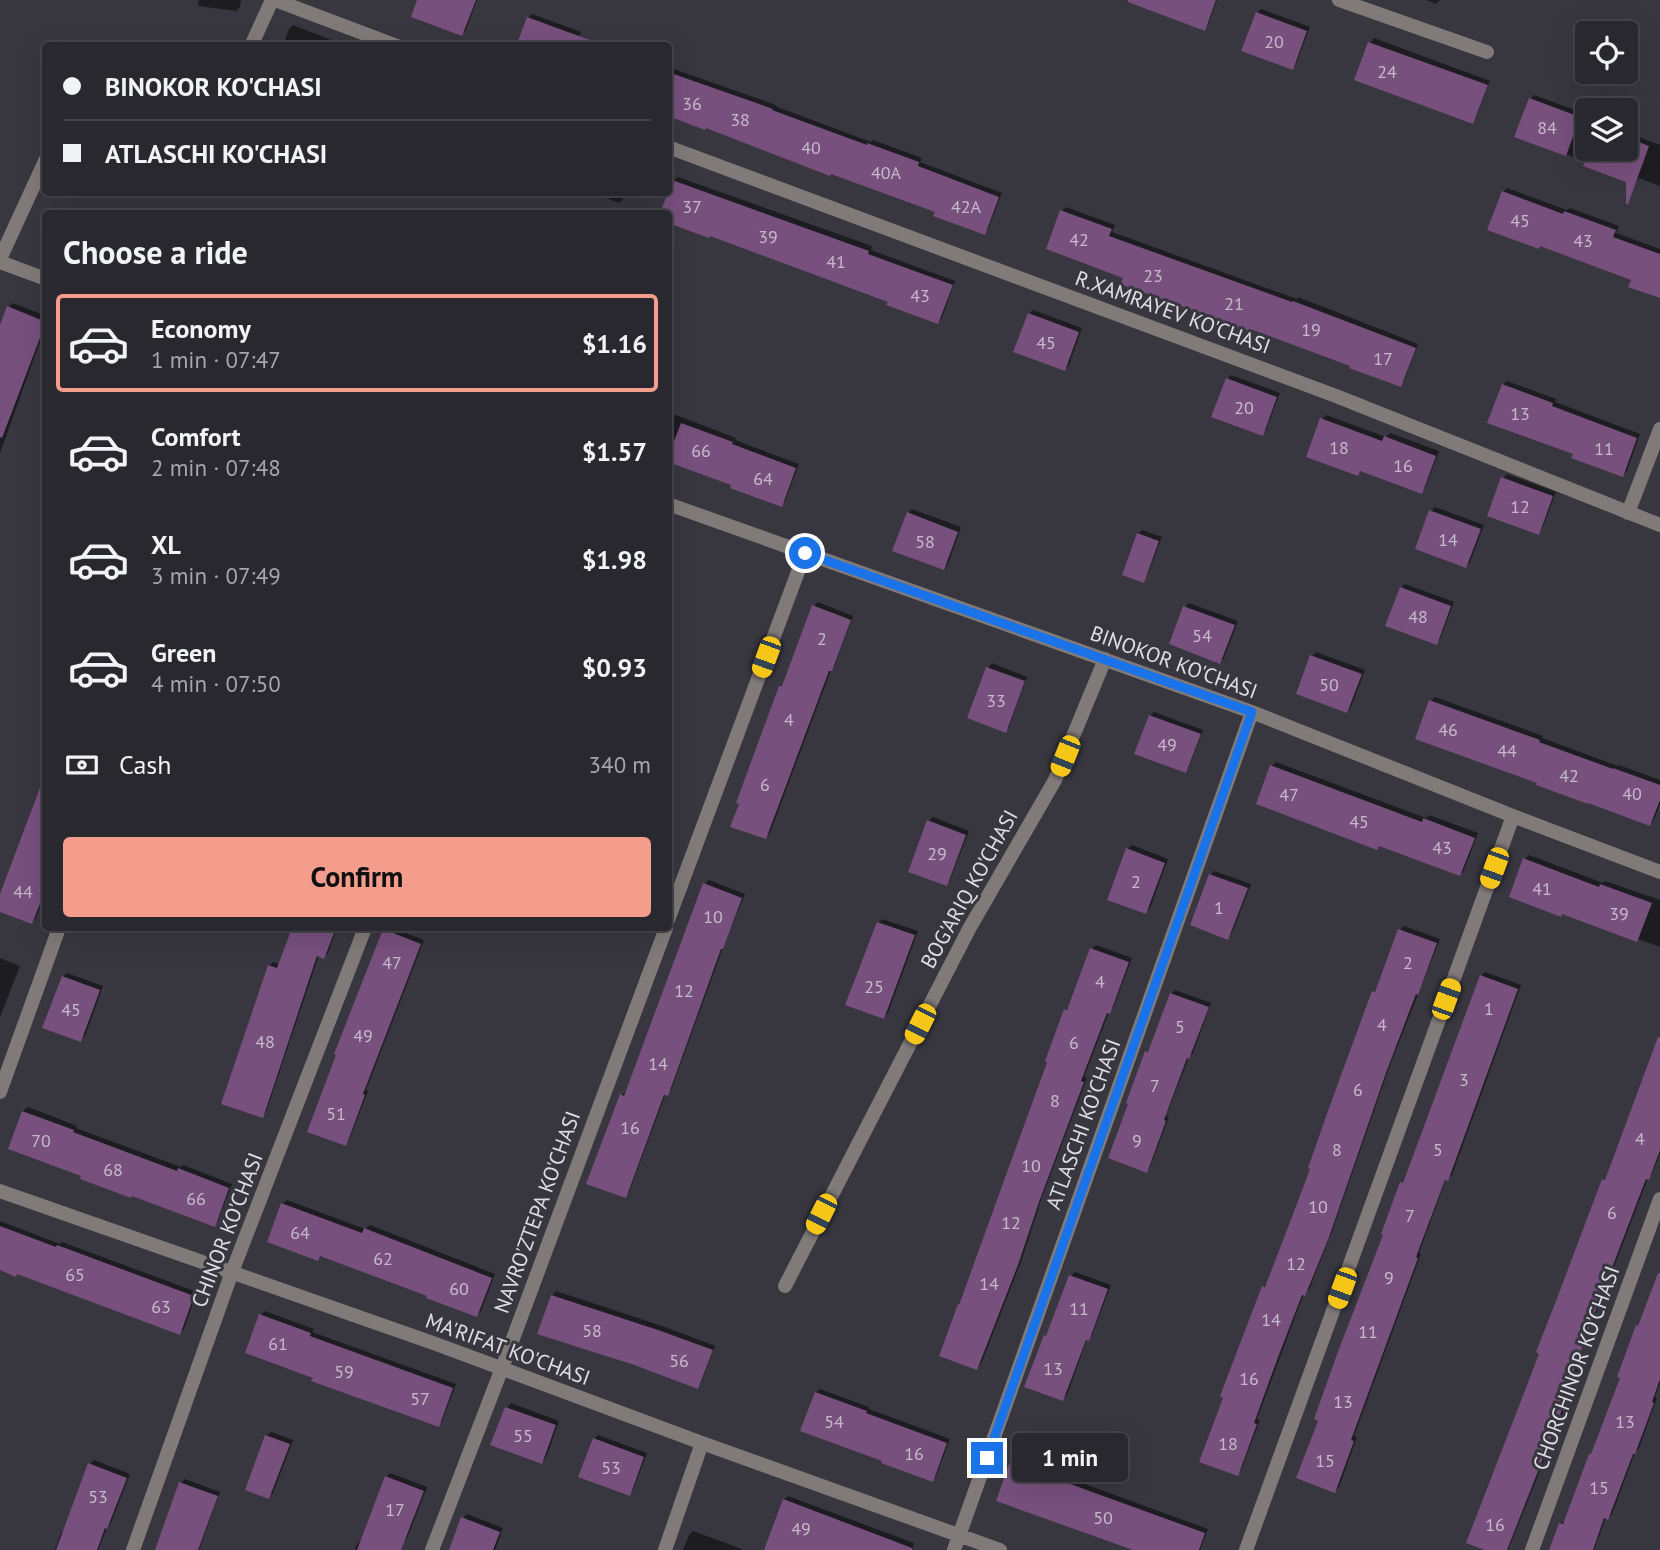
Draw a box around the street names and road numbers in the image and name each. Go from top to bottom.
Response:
street label: R.XAMRAYEV KO'CHASI [1072,264,1274,360]
street label: BINOKOR KO'CHASI [1087,619,1261,705]
street label: BOG'ARIQ KO'CHASI [914,805,1024,973]
street label: ATLASCHI KO'CHASI [1040,1035,1126,1213]
street label: NAVRO'ZTEPA KO'CHASI [488,1107,586,1317]
street label: CHINOR KO'CHASI [185,1149,269,1311]
street label: CHORCHINOR KO'CHASI [1526,1262,1626,1474]
street label: MA'RIFAT KO'CHASI [422,1307,594,1391]

